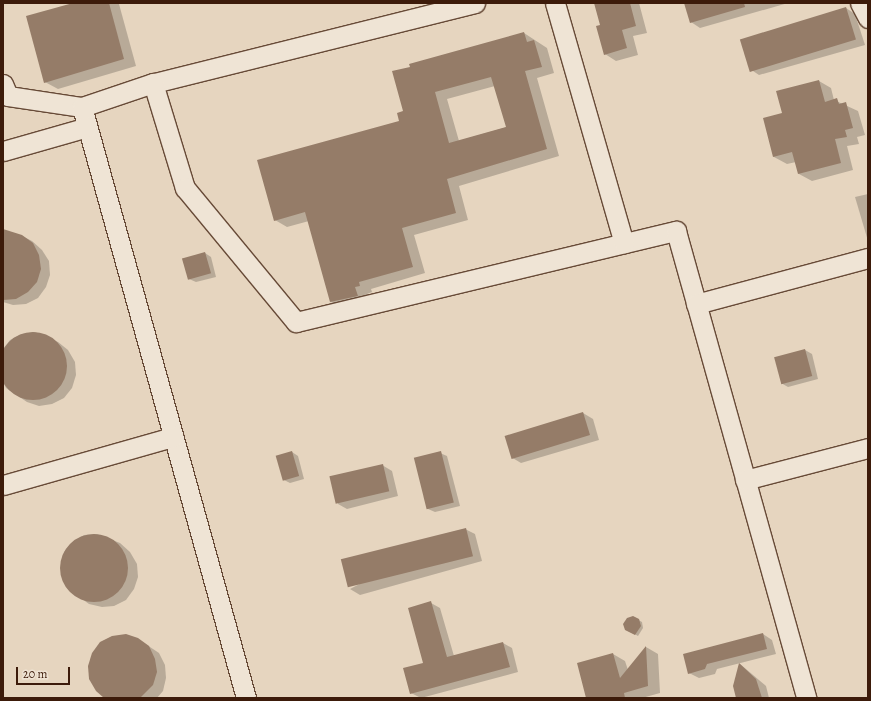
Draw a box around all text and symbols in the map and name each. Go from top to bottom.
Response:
scale bar [18,659,72,685]
text: 20 m [23,666,47,682]

